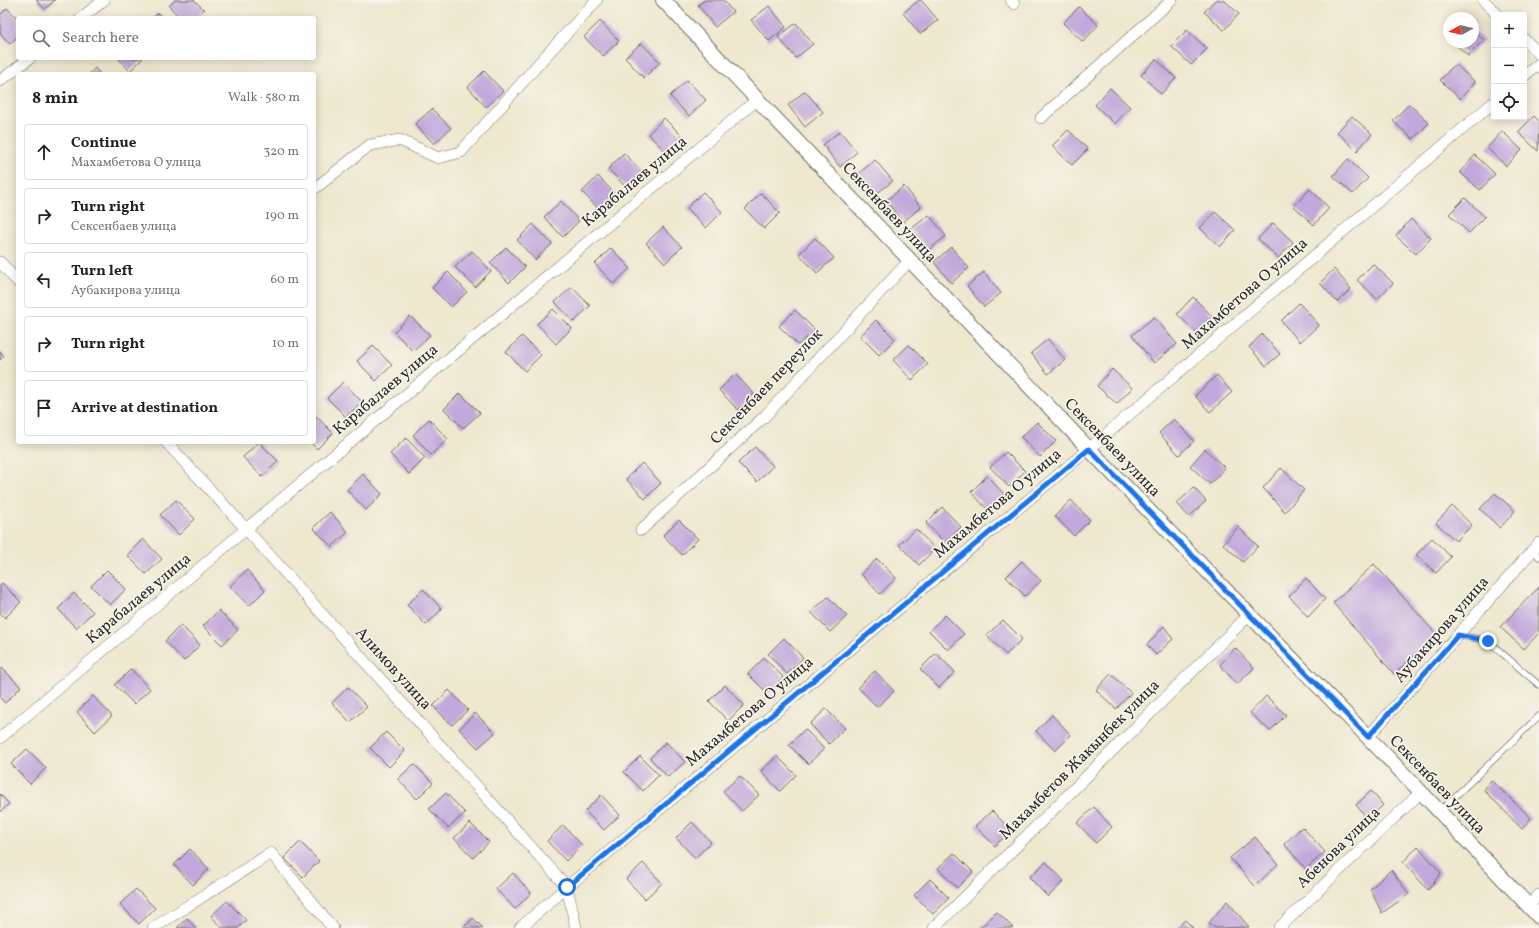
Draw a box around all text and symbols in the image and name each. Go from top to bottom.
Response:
north arrow [1443,12,1479,48]
map controls [1491,12,1527,120]
button: + [1491,12,1527,48]
search box [16,16,316,60]
icon: search [30,27,52,49]
text: Search here [62,28,139,49]
button: − [1491,48,1527,84]
button: locate [1491,84,1527,120]
text: 8 min [32,87,78,110]
text: Walk · 580 m [228,89,300,107]
street label: Карабалаев улица [578,131,692,233]
text: Continue [71,133,136,154]
icon: ahead [33,141,55,163]
text: 320 m [264,143,299,161]
text: Махамбетова О улица [71,154,202,172]
street label: Сексенбаев улица [837,158,941,268]
text: Turn right [71,197,145,218]
icon: right [33,205,55,227]
text: 190 m [265,207,299,225]
text: Сексенбаев улица [71,218,177,236]
street label: Махамбетова О улица [1177,233,1313,355]
text: Turn left [71,261,133,282]
icon: left [33,269,55,291]
text: 60 m [271,271,299,289]
text: Аубакирова улица [71,282,180,300]
street label: Сексенбаев переулок [706,324,829,450]
icon: right [33,333,55,355]
text: Turn right [71,334,145,355]
text: 10 m [272,335,299,353]
street label: Карабалаев улица [329,339,443,441]
street label: Сексенбаев улица [1059,394,1165,502]
icon: arrive [33,397,55,419]
text: Arrive at destination [71,398,218,419]
street label: Махамбетова О улица [929,444,1067,564]
street label: Карабалаев улица [82,548,196,650]
street label: Аубакирова улица [1390,572,1494,688]
street label: Алимов улица [350,623,436,715]
route end [1479,632,1497,650]
street label: Махамбетова О улица [681,652,819,772]
street label: Махамбетов Жакынбек улица [995,675,1165,845]
street label: Сексенбаев улица [1384,731,1490,839]
street label: Абенова улица [1292,802,1386,894]
route start [558,878,576,896]

